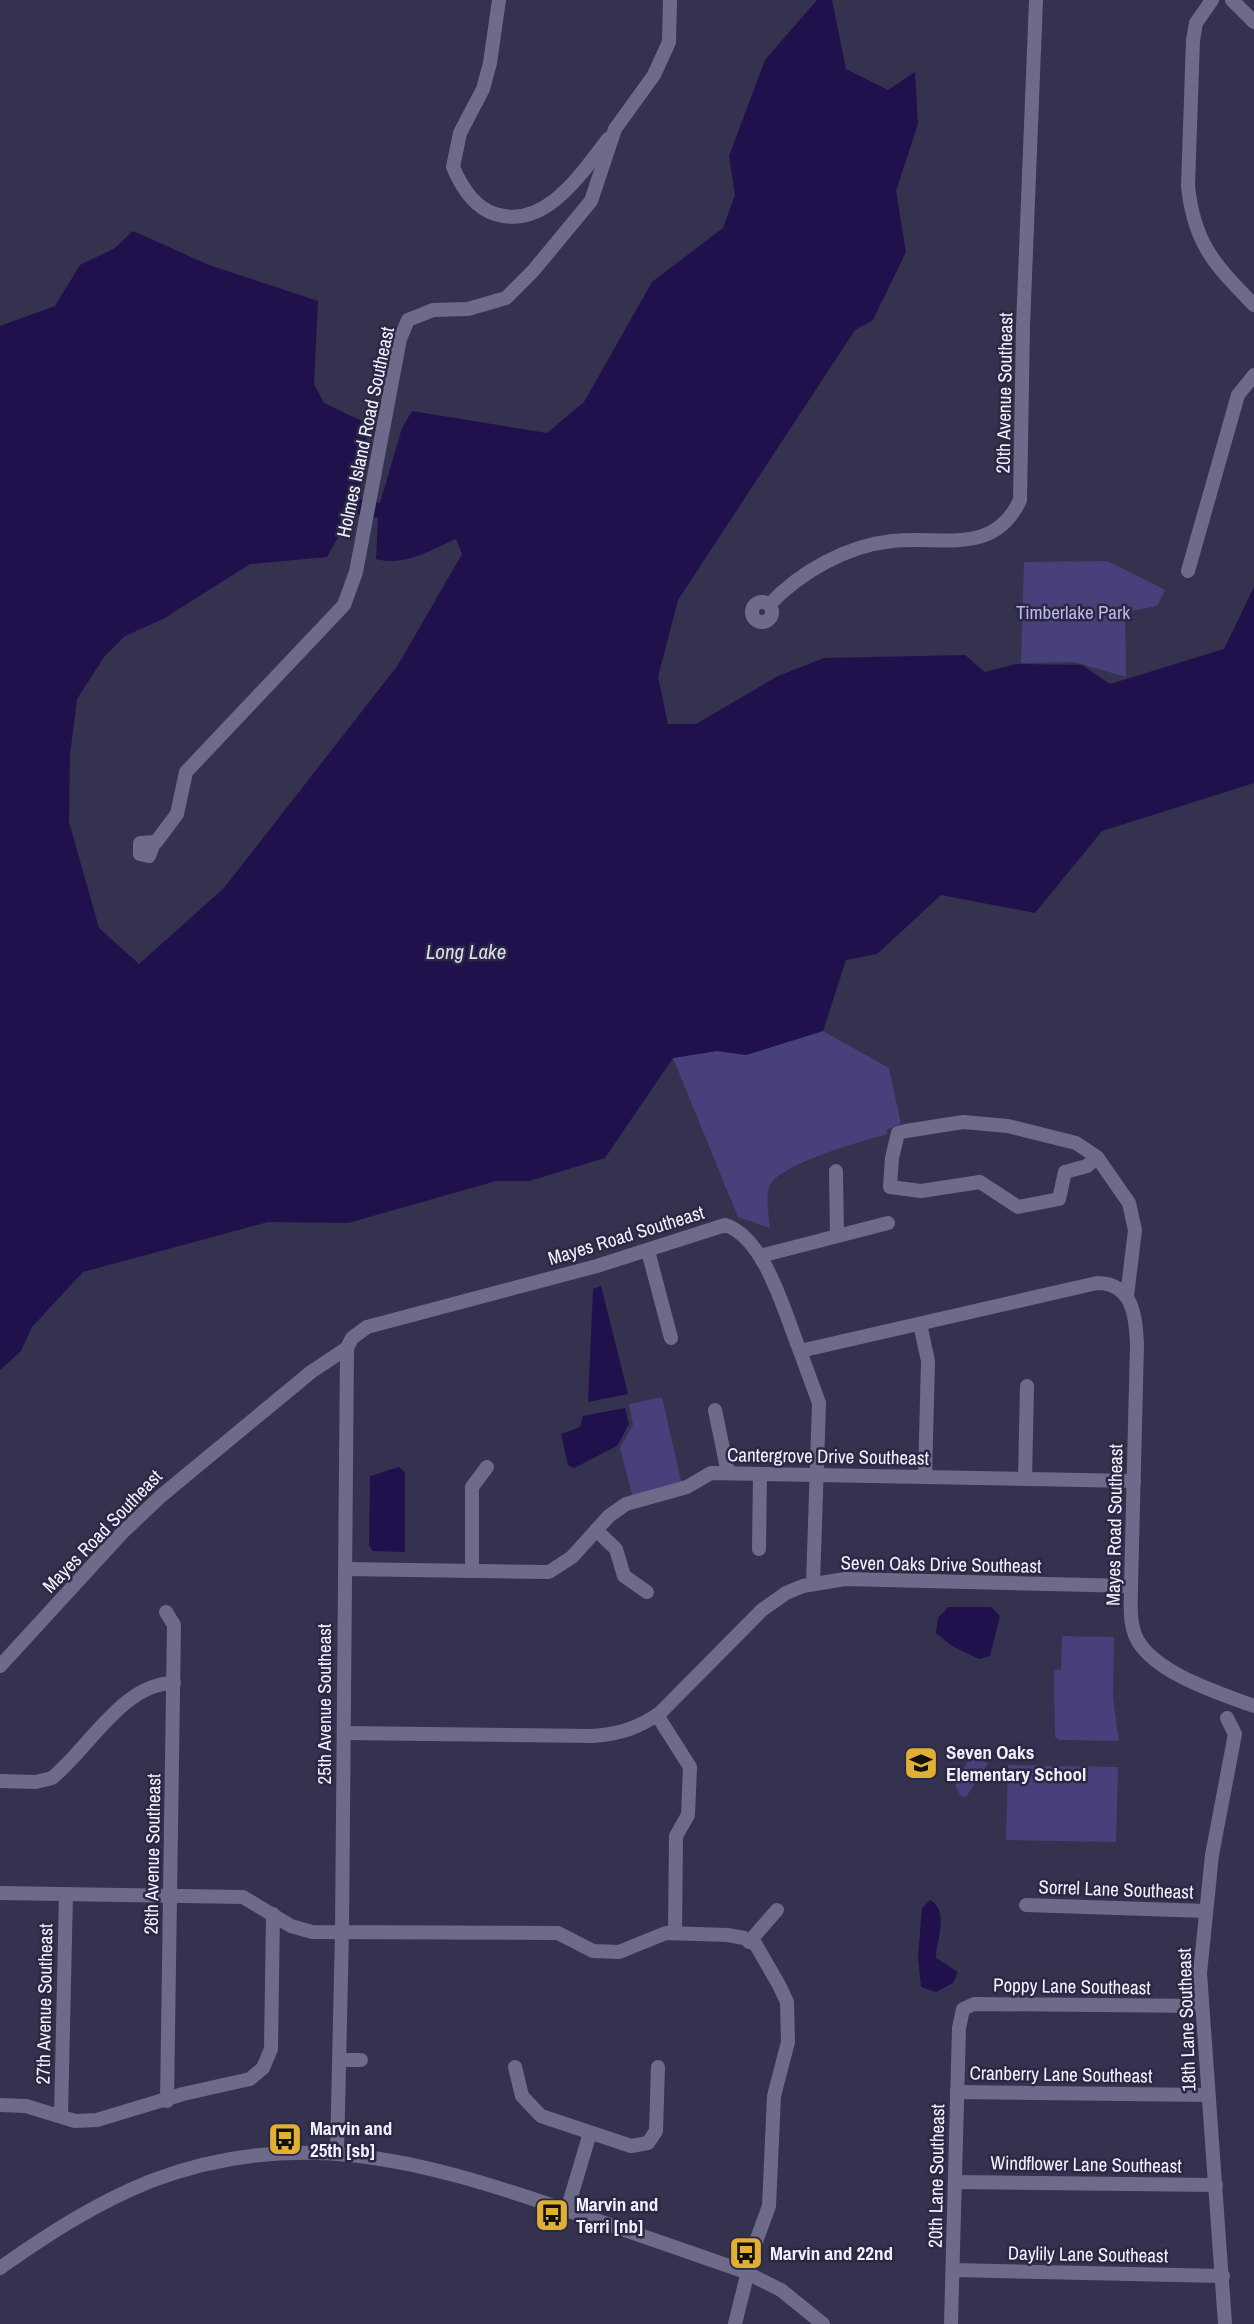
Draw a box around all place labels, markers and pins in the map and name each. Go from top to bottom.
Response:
place label: Seven Oaks Elementary School [946,1739,1086,1787]
school or university icon: Seven Oaks Elementary School [902,1744,940,1782]
place label: Marvin and 25th [sb] [310,2115,392,2163]
bus stop icon: Marvin and 25th [sb] [266,2120,304,2158]
place label: Marvin and Terri [nb] [576,2191,658,2239]
bus stop icon: Marvin and Terri [nb] [533,2196,571,2234]
bus stop icon: Marvin and 22nd [727,2234,765,2272]
place label: Marvin and 22nd [770,2240,893,2266]

